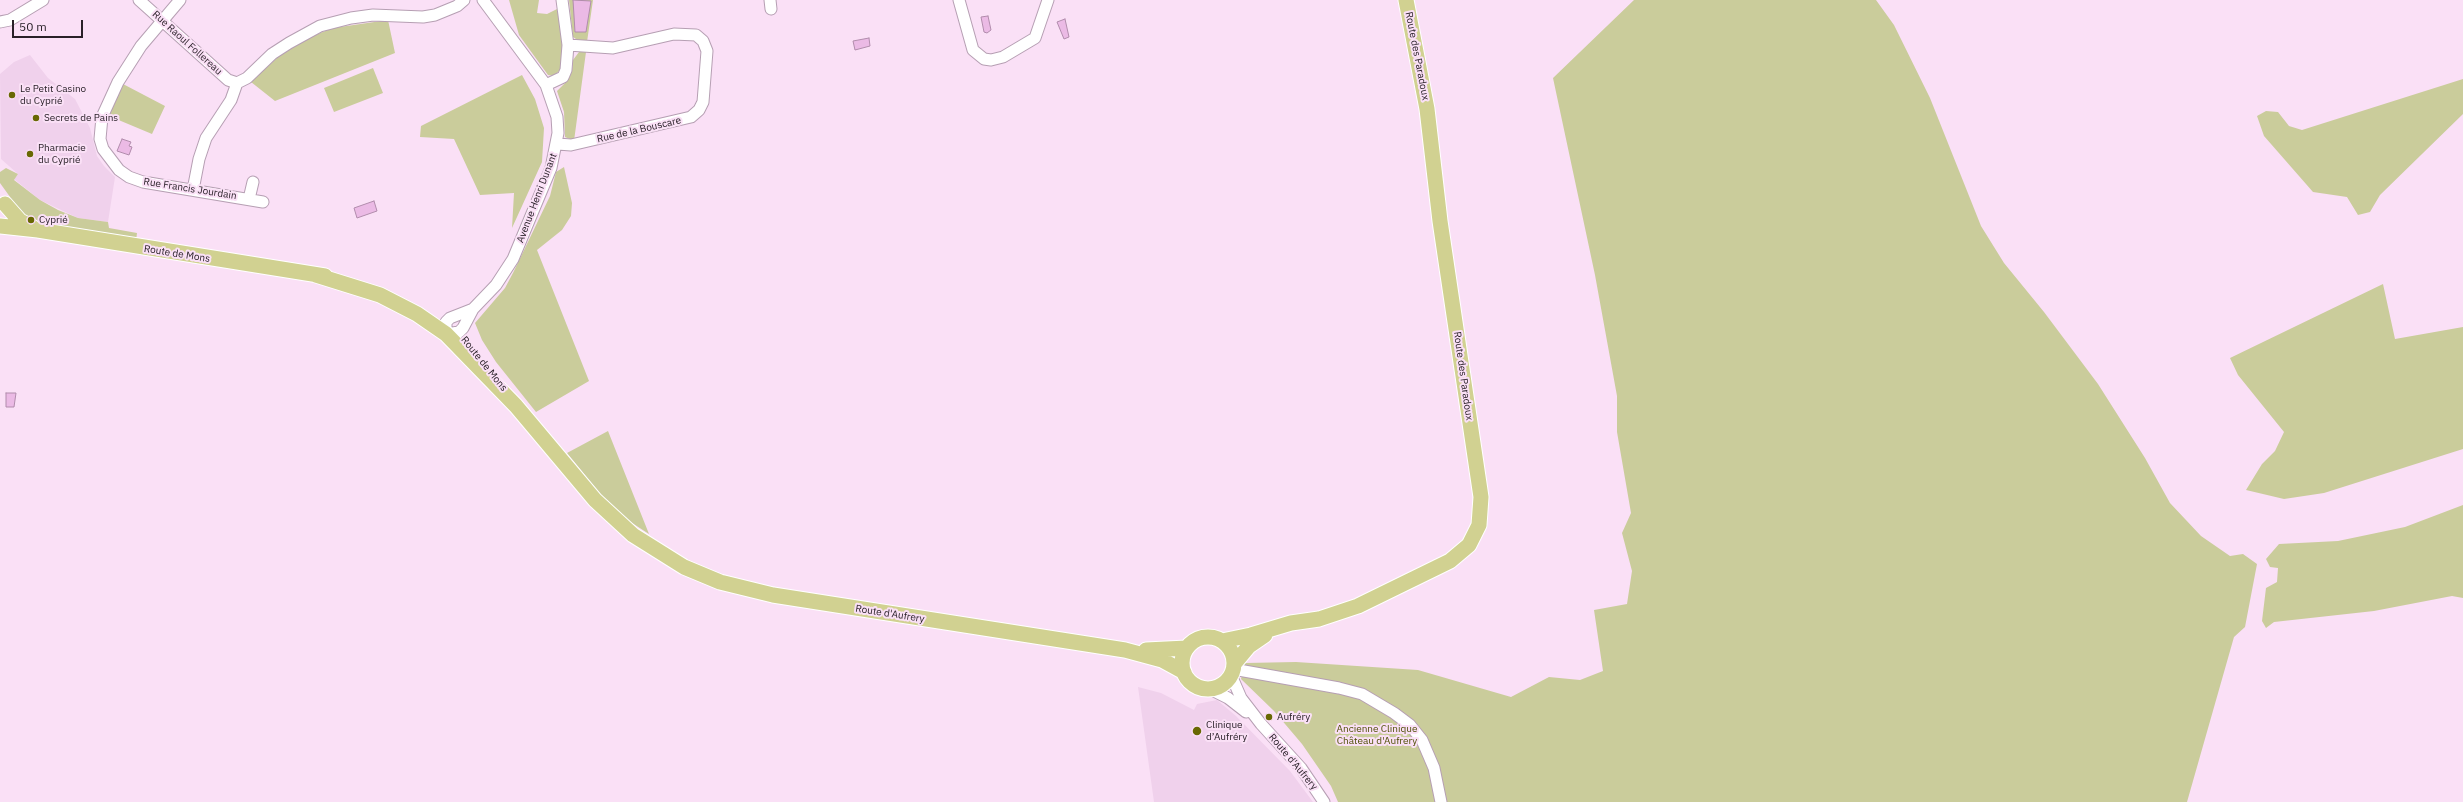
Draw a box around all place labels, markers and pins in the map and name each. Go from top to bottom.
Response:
place label: Le Petit Casino du Cyprié [20,83,86,106]
marker: Le Petit Casino du Cyprié [7,90,17,100]
place label: Secrets de Pains [44,112,118,124]
marker: Secrets de Pains [31,113,41,123]
place label: Pharmacie du Cyprié [38,142,86,166]
marker: Pharmacie du Cyprié [25,149,35,159]
place label: Cyprié [39,214,68,226]
marker: Cyprié [26,215,36,225]
place label: Aufréry [1277,711,1310,723]
marker: Aufréry [1264,712,1274,722]
place label: Clinique d’Aufréry [1206,719,1247,742]
marker: Clinique d’Aufréry [1191,725,1203,737]

